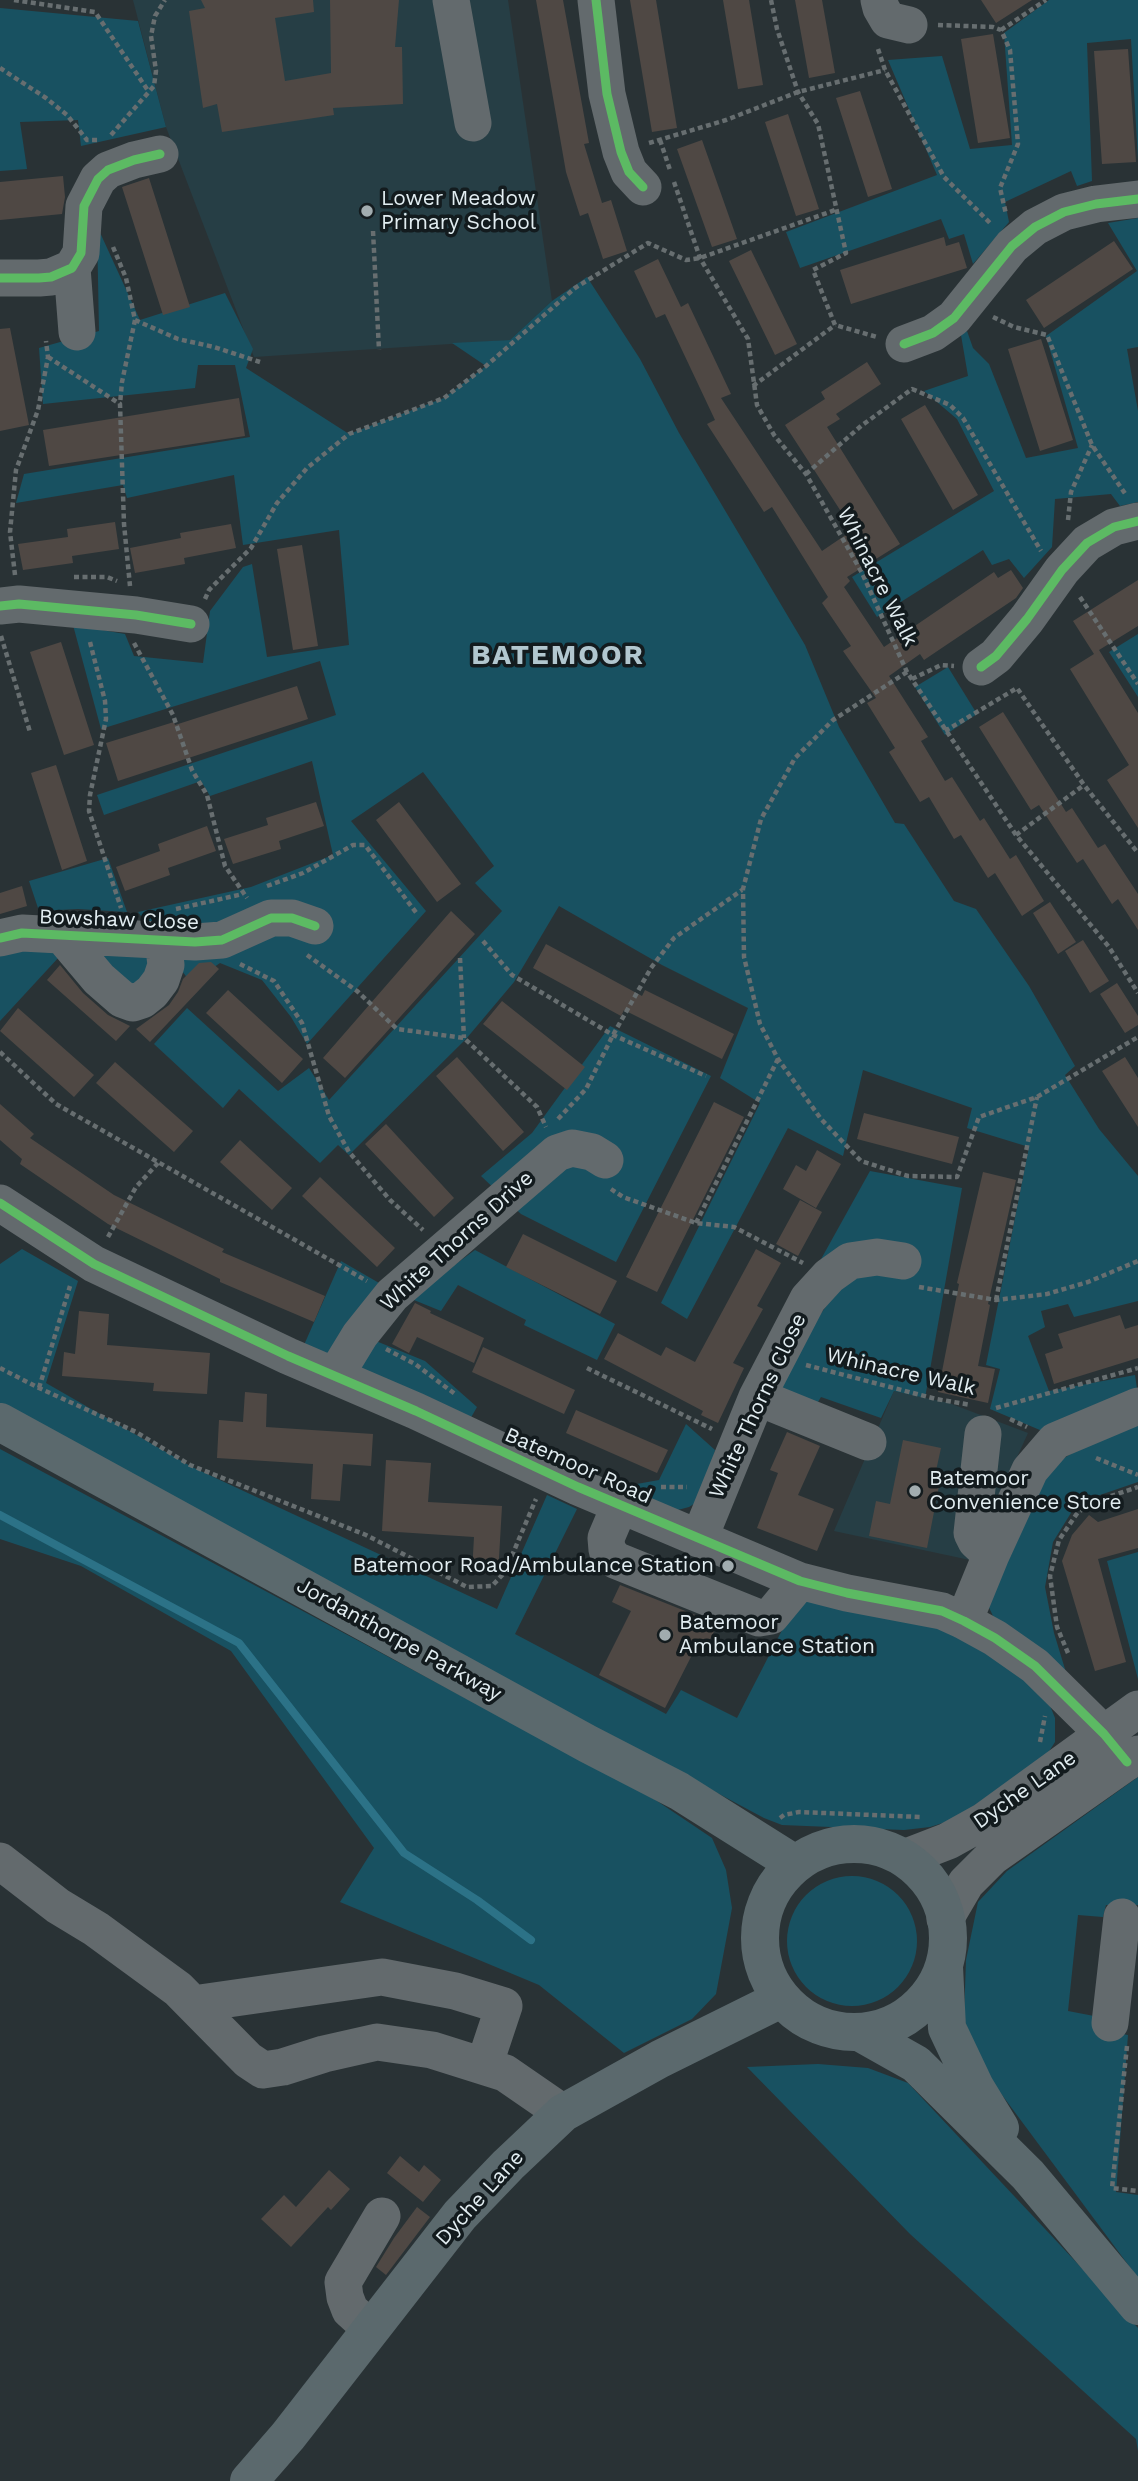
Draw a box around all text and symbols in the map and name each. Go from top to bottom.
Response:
place label: Lower Meadow Primary School [381,186,536,236]
marker: Lower Meadow Primary School [359,203,375,219]
street label: Whinacre Walk [831,503,923,651]
district label: BATEMOOR [472,639,644,673]
street label: Bowshaw Close [38,905,200,935]
street label: White Thorns Drive [375,1166,539,1316]
street label: White Thorns Close [704,1310,812,1502]
street label: Whinacre Walk [824,1343,978,1401]
street label: Batemoor Road [501,1422,655,1510]
place label: Batemoor Convenience Store [929,1466,1122,1516]
marker: Batemoor Convenience Store [907,1483,923,1499]
place label: Batemoor Road/Ambulance Station [353,1553,714,1579]
marker: Batemoor Road/Ambulance Station [720,1558,736,1574]
street label: Jordanthorpe Parkway [292,1573,506,1707]
place label: Batemoor Ambulance Station [679,1610,875,1660]
marker: Batemoor Ambulance Station [657,1627,673,1643]
street label: Dyche Lane [969,1745,1081,1835]
street label: Dyche Lane [431,2145,529,2251]

